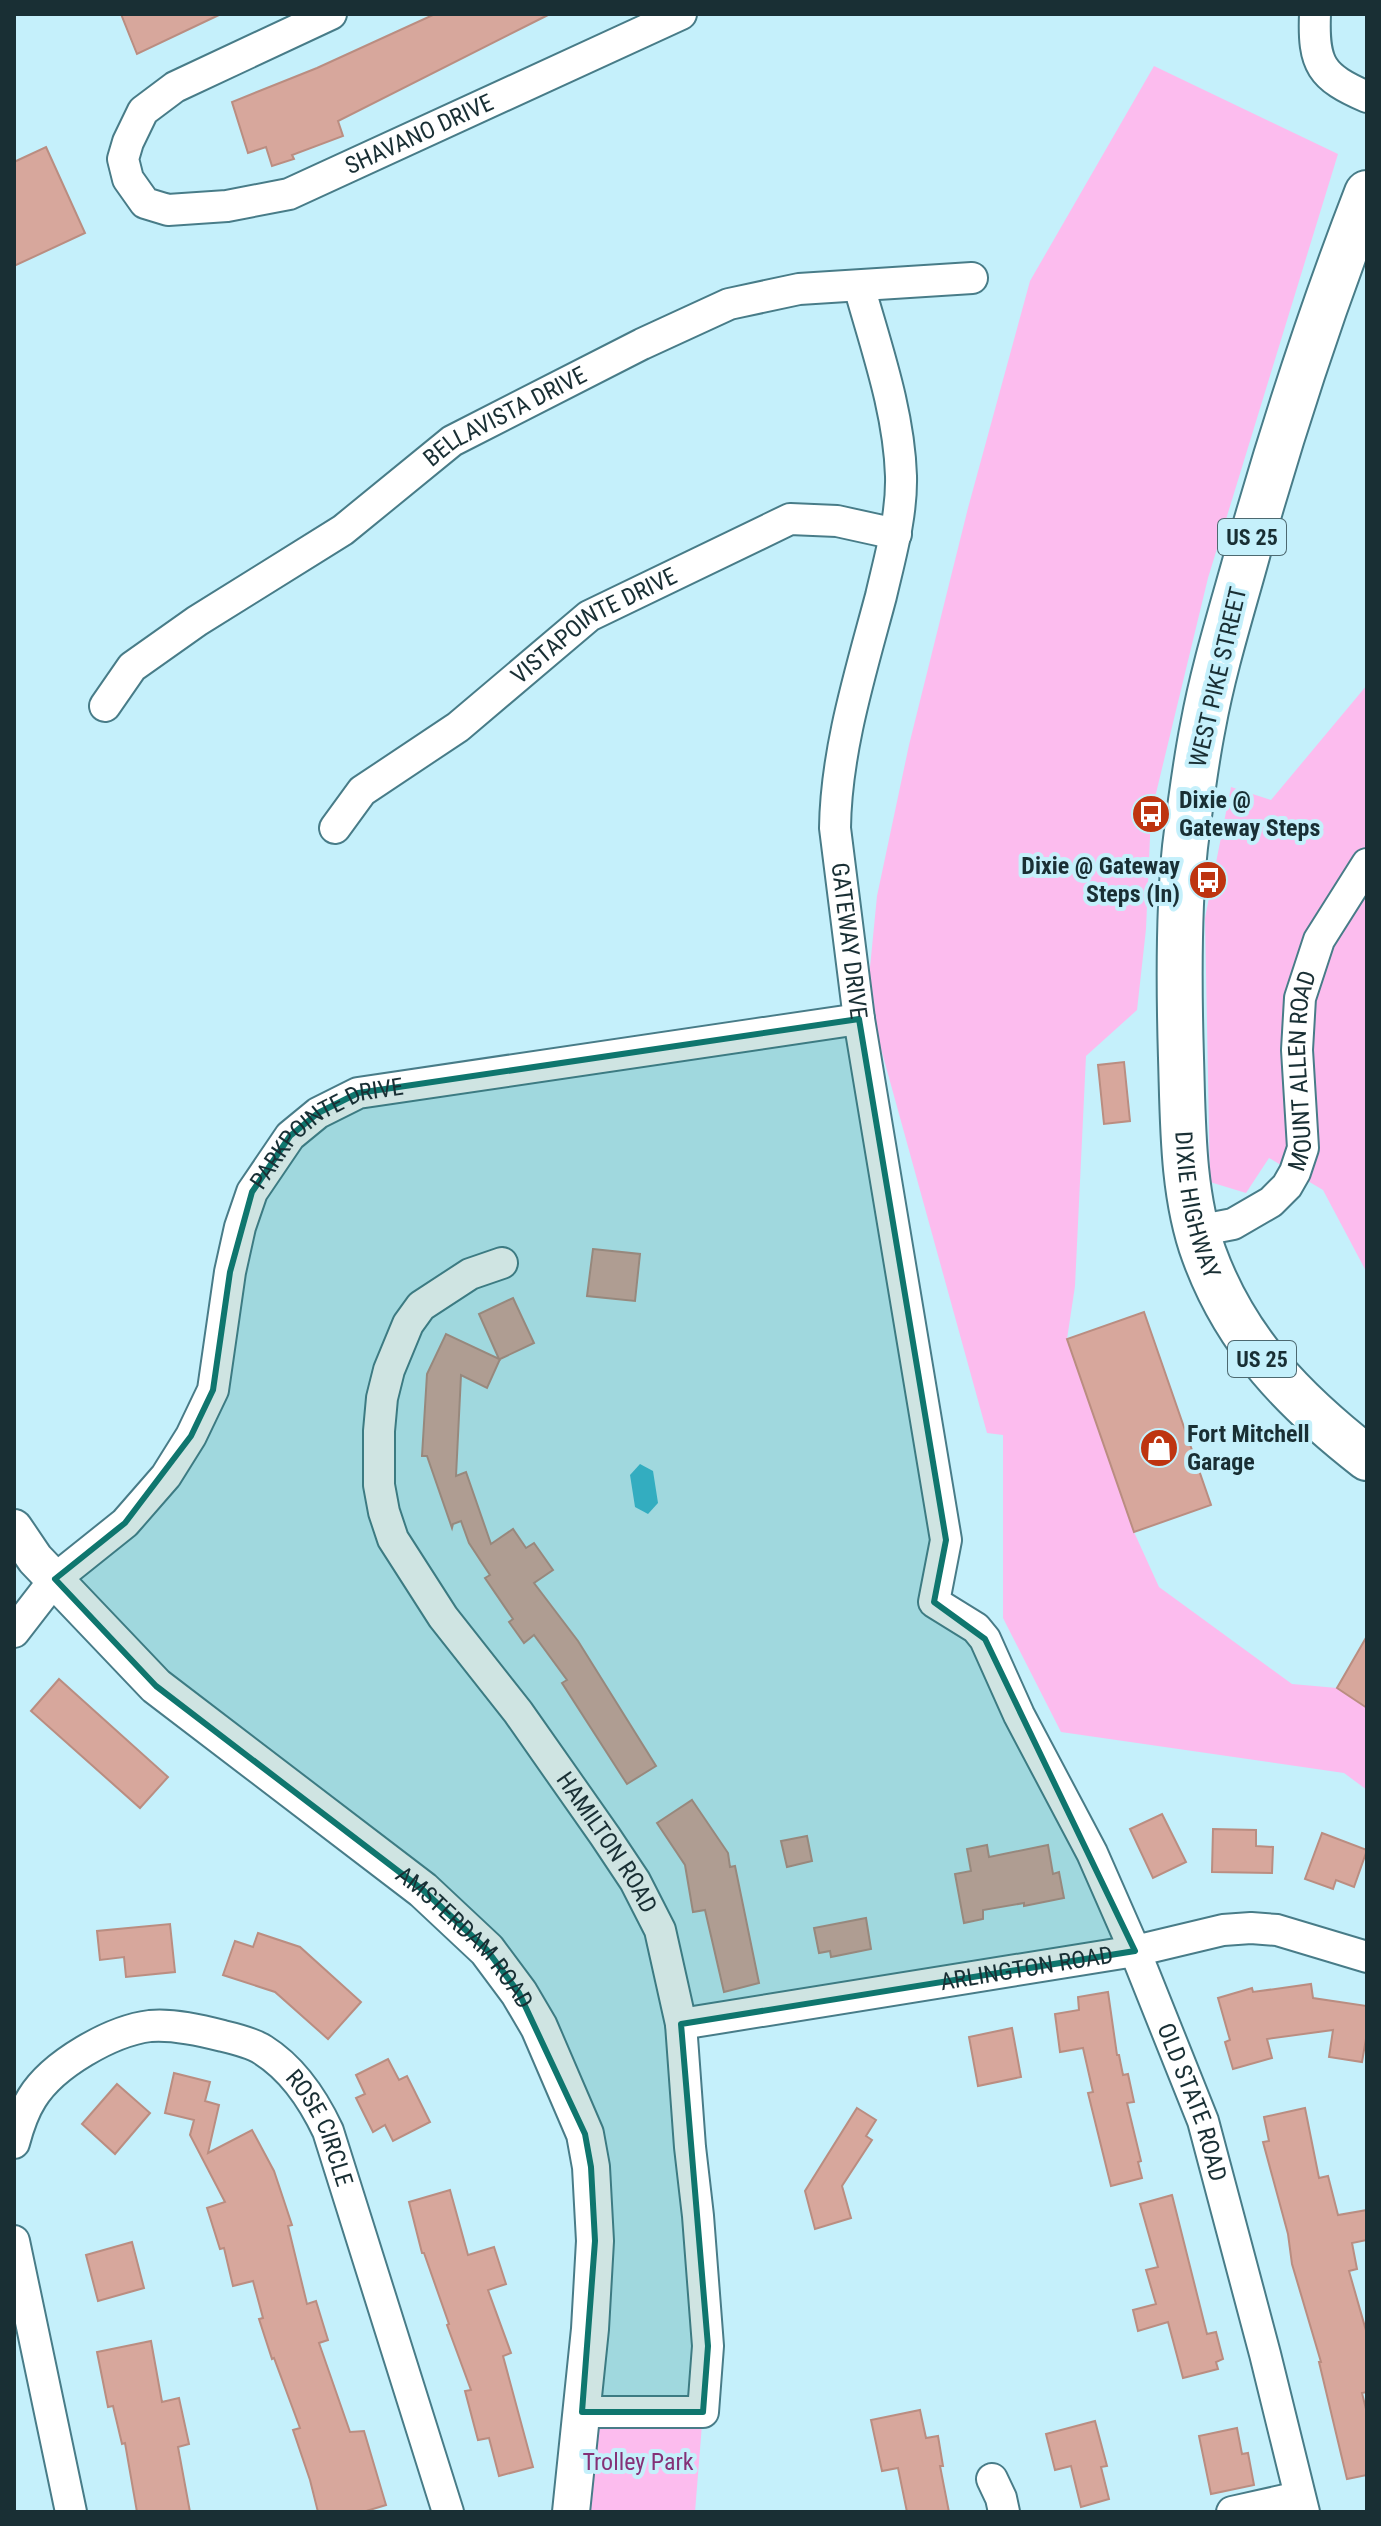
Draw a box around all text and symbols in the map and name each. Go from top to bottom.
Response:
street label: SHAVANO DRIVE [341,88,498,180]
street label: BELLAVISTA DRIVE [418,361,591,472]
road number: US 25 [1218,519,1286,555]
street label: VISTAPOINTE DRIVE [505,562,681,690]
street label: WEST PIKE STREET [1184,584,1252,770]
place label: Dixie @ Gateway Steps [1179,786,1320,842]
bus stop icon: Dixie @ Gateway Steps [1130,793,1172,835]
place label: Dixie @ Gateway Steps (In) [1021,852,1180,908]
bus stop icon: Dixie @ Gateway Steps (In) [1187,859,1229,901]
street label: GATEWAY DRIVE [825,861,873,1021]
street label: MOUNT ALLEN ROAD [1282,967,1322,1175]
street label: PARKPOINTE DRIVE [244,1072,405,1194]
street label: DIXIE HIGHWAY [1169,1131,1226,1283]
road number: US 25 [1228,1341,1296,1377]
place label: Fort Mitchell Garage [1187,1420,1310,1476]
shop icon: Fort Mitchell Garage [1138,1427,1180,1469]
street label: HAMILTON ROAD [551,1767,663,1918]
street label: AMSTERDAM ROAD [390,1860,539,2013]
street label: ARLINGTON ROAD [938,1941,1115,1996]
street label: OLD STATE ROAD [1151,2019,1232,2184]
street label: ROSE CIRCLE [280,2064,359,2190]
park label: Trolley Park [582,2448,694,2476]

